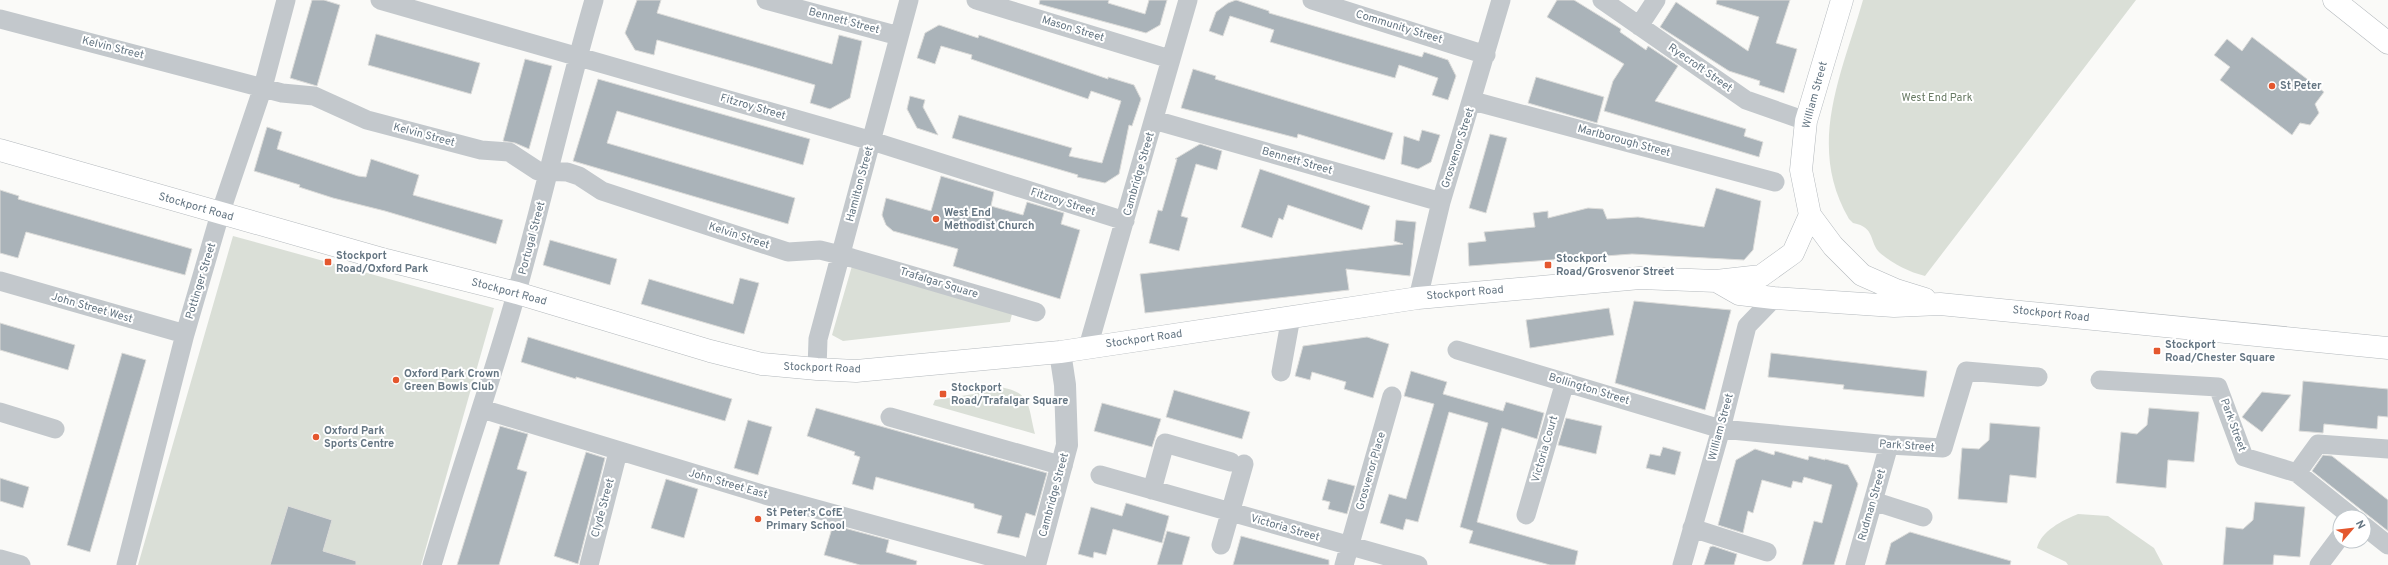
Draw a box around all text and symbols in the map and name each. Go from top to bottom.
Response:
street label: Bennett Street [807,5,881,37]
street label: Community Street [1354,7,1444,47]
street label: Mason Street [1040,13,1106,45]
street label: Kelvin Street [81,34,145,62]
street label: Ryecroft Street [1665,41,1735,95]
street label: William Street [1799,60,1831,130]
place label: St Peter [2280,79,2322,93]
marker: St Peter [2267,81,2277,91]
street label: Fitzroy Street [719,91,787,123]
park label: West End Park [1902,91,1973,105]
street label: Grosvenor Street [1438,106,1478,190]
street label: Kelvin Street [392,120,456,150]
street label: Marlborough Street [1576,122,1672,160]
street label: Cambridge Street [1120,130,1158,218]
street label: Bennett Street [1260,144,1334,178]
street label: Hamilton Street [843,145,877,223]
street label: Fitzroy Street [1029,185,1097,219]
street label: Stockport Road [157,190,235,224]
street label: Portugal Street [515,200,549,276]
place label: West End Methodist Church [944,206,1035,233]
marker: West End Methodist Church [931,214,941,224]
street label: Kelvin Street [707,220,771,252]
street label: Pottinger Street [183,241,219,321]
place label: Stockport Road/Oxford Park [336,249,429,276]
place label: Stockport Road/Grosvenor Street [1556,252,1674,279]
marker: Stockport Road/Oxford Park [323,257,333,267]
marker: Stockport Road/Grosvenor Street [1543,260,1553,270]
street label: Trafalgar Square [898,264,980,302]
street label: Stockport Road [470,275,548,309]
street label: Stockport Road [1426,283,1504,303]
street label: John Street West [50,290,134,326]
street label: Stockport Road [2012,303,2090,325]
street label: Stockport Road [1105,327,1183,351]
place label: Stockport Road/Chester Square [2165,338,2275,365]
marker: Stockport Road/Chester Square [2152,346,2162,356]
street label: Stockport Road [783,360,861,376]
place label: Oxford Park Crown Green Bowls Club [404,367,500,394]
street label: Bollington Street [1547,370,1631,408]
marker: Oxford Park Crown Green Bowls Club [391,375,401,385]
place label: Stockport Road/Trafalgar Square [951,381,1069,408]
marker: Stockport Road/Trafalgar Square [938,389,948,399]
street label: William Street [1705,392,1737,462]
street label: Park Street [2217,396,2249,454]
street label: Victoria Court [1529,414,1561,484]
place label: Oxford Park Sports Centre [324,424,394,451]
street label: Grosvenor Place [1353,430,1389,512]
marker: Oxford Park Sports Centre [311,432,321,442]
street label: Park Street [1879,437,1935,455]
street label: Cambridge Street [1036,451,1072,539]
street label: John Street East [687,466,769,502]
street label: Rudman Street [1855,468,1889,542]
street label: Clyde Street [588,477,618,539]
place label: St Peter's CofE Primary School [766,506,845,533]
north arrow [2332,509,2372,549]
street label: Victoria Street [1249,511,1321,545]
marker: St Peter's CofE Primary School [753,514,763,524]
text: N [2352,518,2368,532]

